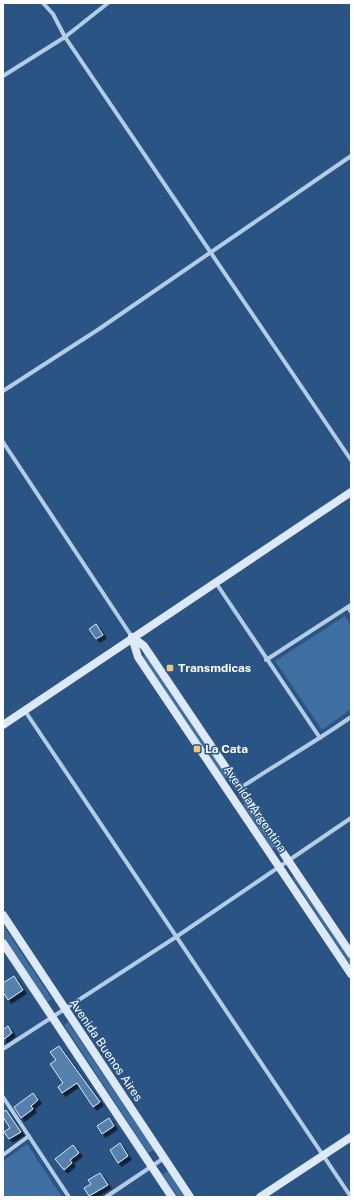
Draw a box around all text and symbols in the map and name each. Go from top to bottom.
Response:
place label: Transmdicas [178,661,251,675]
marker: Transmdicas [165,663,175,673]
place label: La Cata [205,742,248,756]
marker: La Cata [192,744,202,754]
street label: Avenida Argentina [221,763,289,855]
street label: Avenida Buenos Aires [66,996,146,1104]

